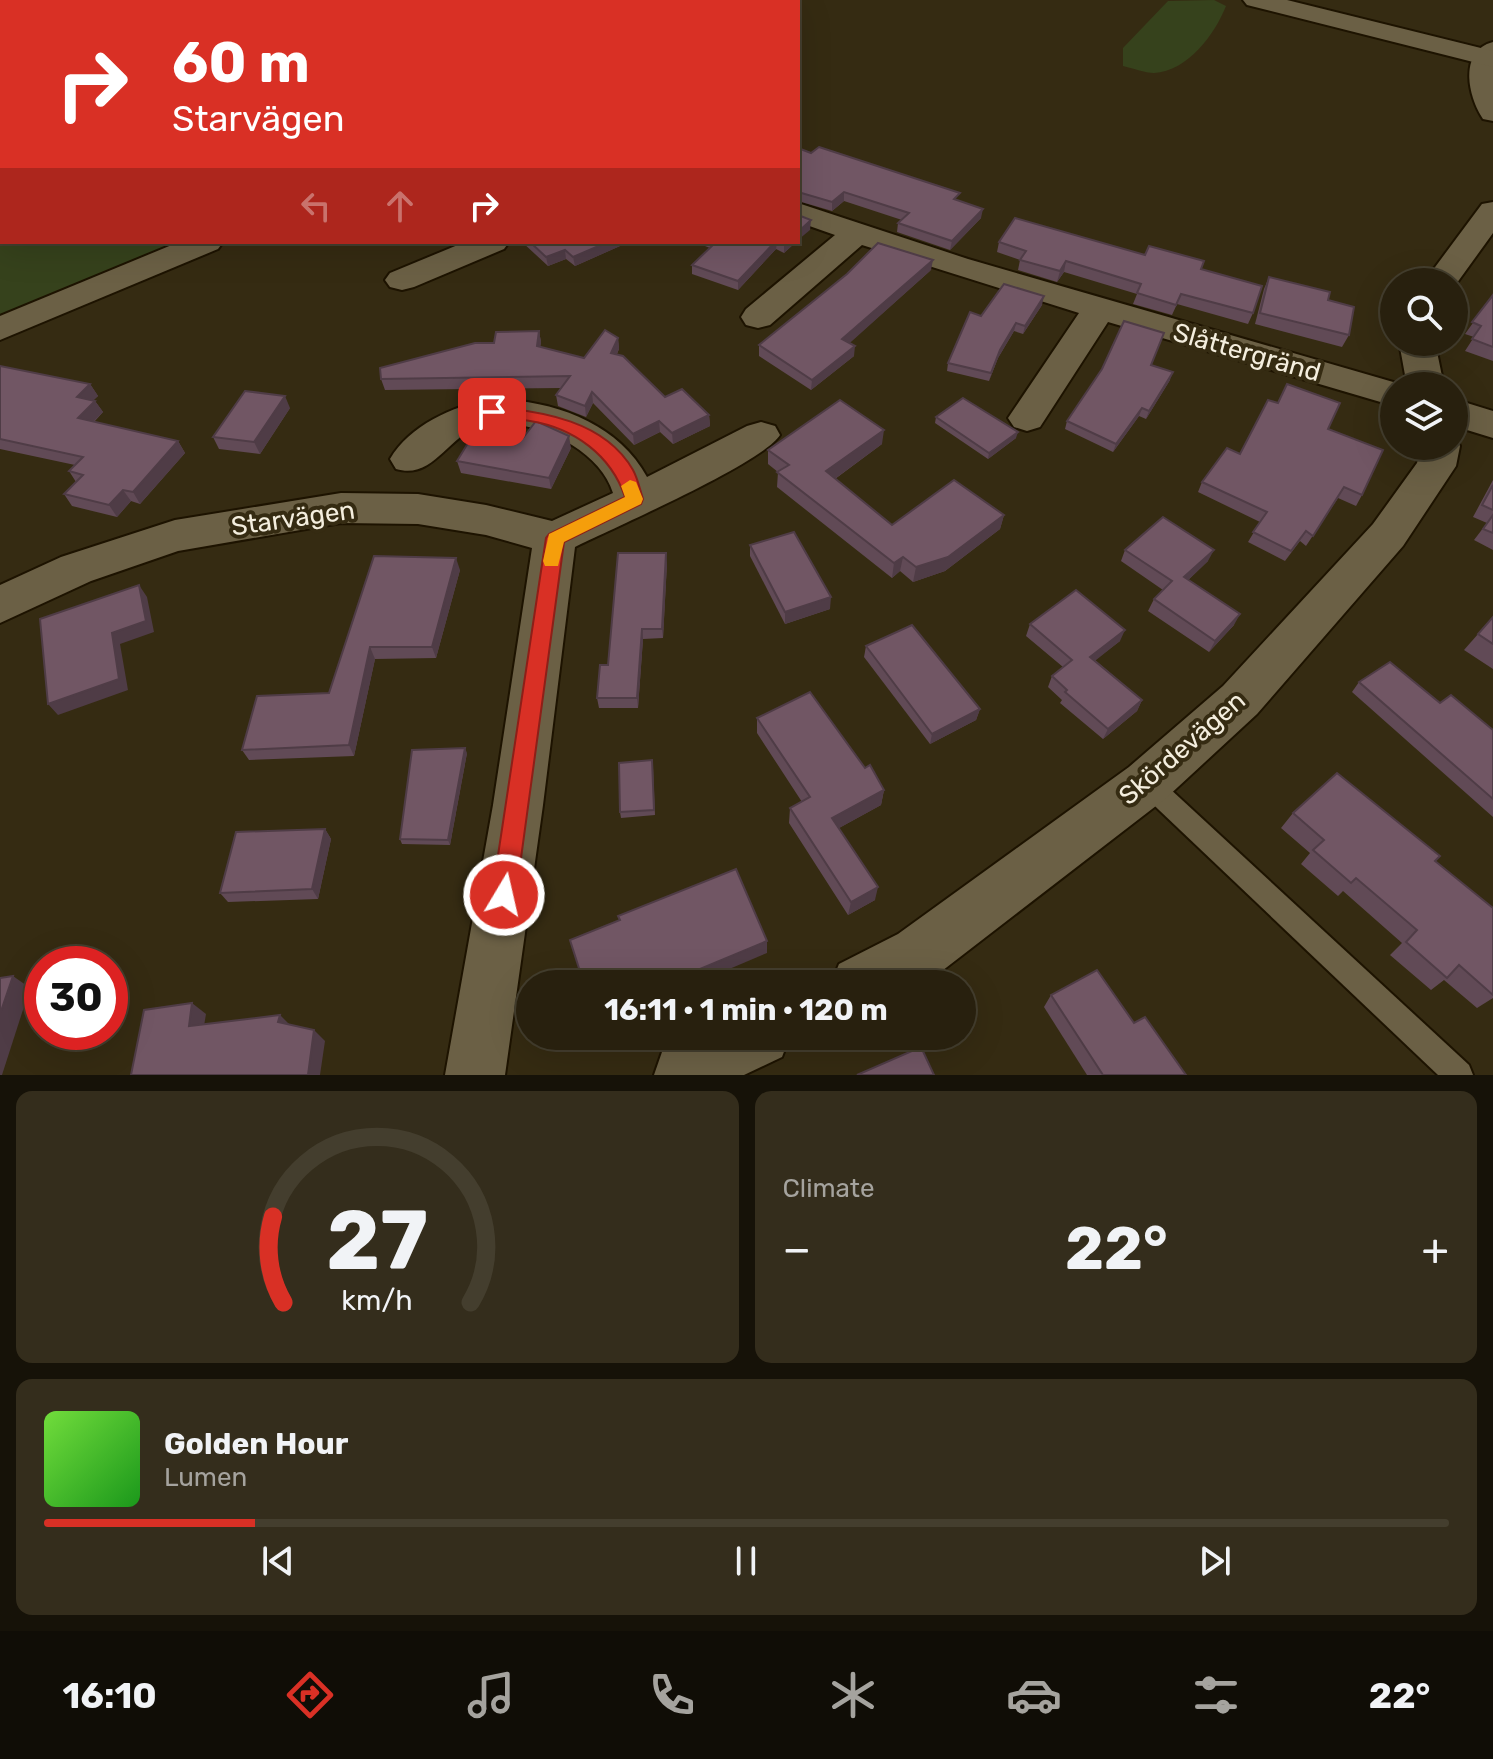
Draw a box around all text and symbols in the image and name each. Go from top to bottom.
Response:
text: 60 m [172,30,310,96]
icon: right [40,32,144,136]
text: Starvägen [172,97,345,140]
icon: left [294,184,338,228]
icon: ahead [378,184,422,228]
icon: right [462,184,506,228]
map controls [1380,268,1468,460]
button: search [1380,268,1468,356]
street label: Slåttergränd [1170,317,1324,388]
button: layers [1380,372,1468,460]
pin [458,378,526,446]
icon: arrive [470,390,514,434]
street label: Starvägen [229,494,357,543]
street label: Skördevägen [1113,685,1252,812]
position arrow [462,853,546,937]
speed limit sign: 30 [24,946,128,1050]
text: 16:11 · 1 min · 120 m [604,992,888,1028]
text: Climate [783,1173,875,1204]
text: 27 [326,1191,428,1290]
text: 22° [1065,1213,1168,1284]
text: − [783,1223,811,1275]
text: + [1422,1223,1449,1275]
text: km/h [342,1283,413,1317]
text: Golden Hour [164,1426,348,1462]
text: Lumen [164,1462,247,1493]
icon: previous [256,1539,300,1583]
icon: pause [724,1539,768,1583]
icon: next [1193,1539,1237,1583]
icon: directions [282,1667,338,1723]
icon: music [463,1667,519,1723]
icon: phone [644,1667,700,1723]
icon: climate [825,1667,881,1723]
icon: car [1006,1667,1062,1723]
icon: filters [1188,1667,1244,1723]
text: 16:10 [63,1674,157,1717]
text: 22° [1369,1674,1430,1717]

